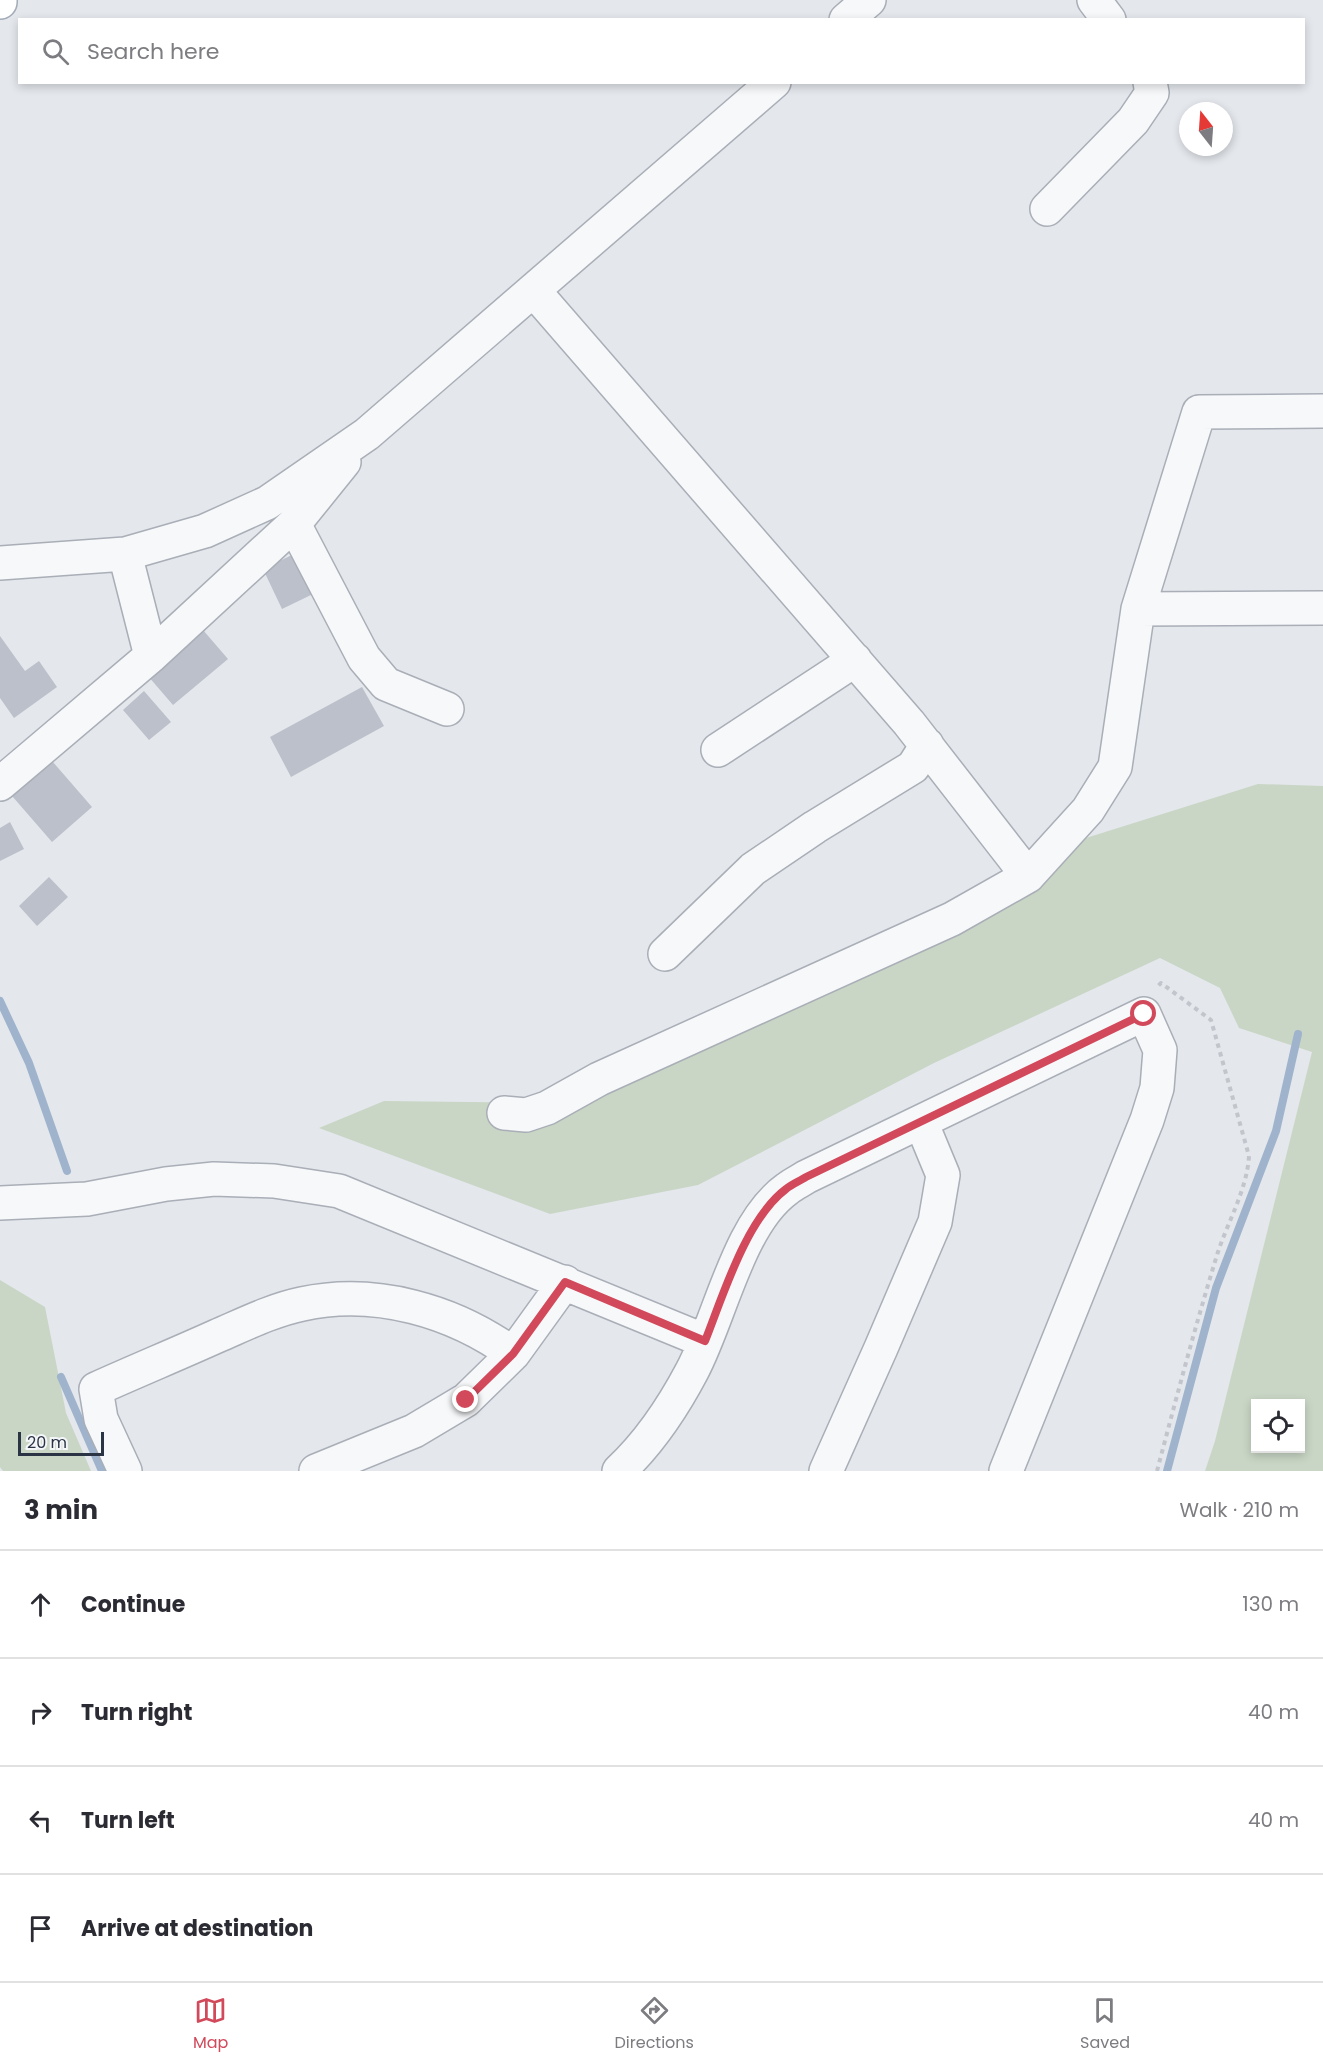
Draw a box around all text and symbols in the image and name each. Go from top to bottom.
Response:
search box [18,18,1305,84]
icon: search [39,35,72,68]
text: Search here [87,36,220,67]
north arrow [1179,102,1233,156]
route start [1130,1000,1156,1026]
route end [452,1386,478,1412]
map controls [1251,1399,1305,1453]
button: locate [1251,1399,1305,1453]
scale bar [18,1429,104,1456]
text: 20 m [27,1431,67,1454]
text: 3 min [24,1492,98,1528]
text: Walk · 210 m [1179,1496,1299,1524]
icon: ahead [24,1588,57,1621]
text: Continue [81,1589,185,1620]
text: 130 m [1242,1590,1299,1618]
icon: right [24,1696,57,1729]
text: Turn right [81,1697,192,1728]
text: 40 m [1248,1698,1299,1726]
icon: left [24,1804,57,1837]
text: Turn left [81,1805,175,1836]
text: 40 m [1248,1806,1299,1834]
icon: arrive [24,1912,57,1945]
text: Arrive at destination [81,1913,313,1944]
tab: Map [193,1994,228,2055]
tab: Directions [615,1994,694,2055]
tab: Saved [1080,1994,1130,2055]

